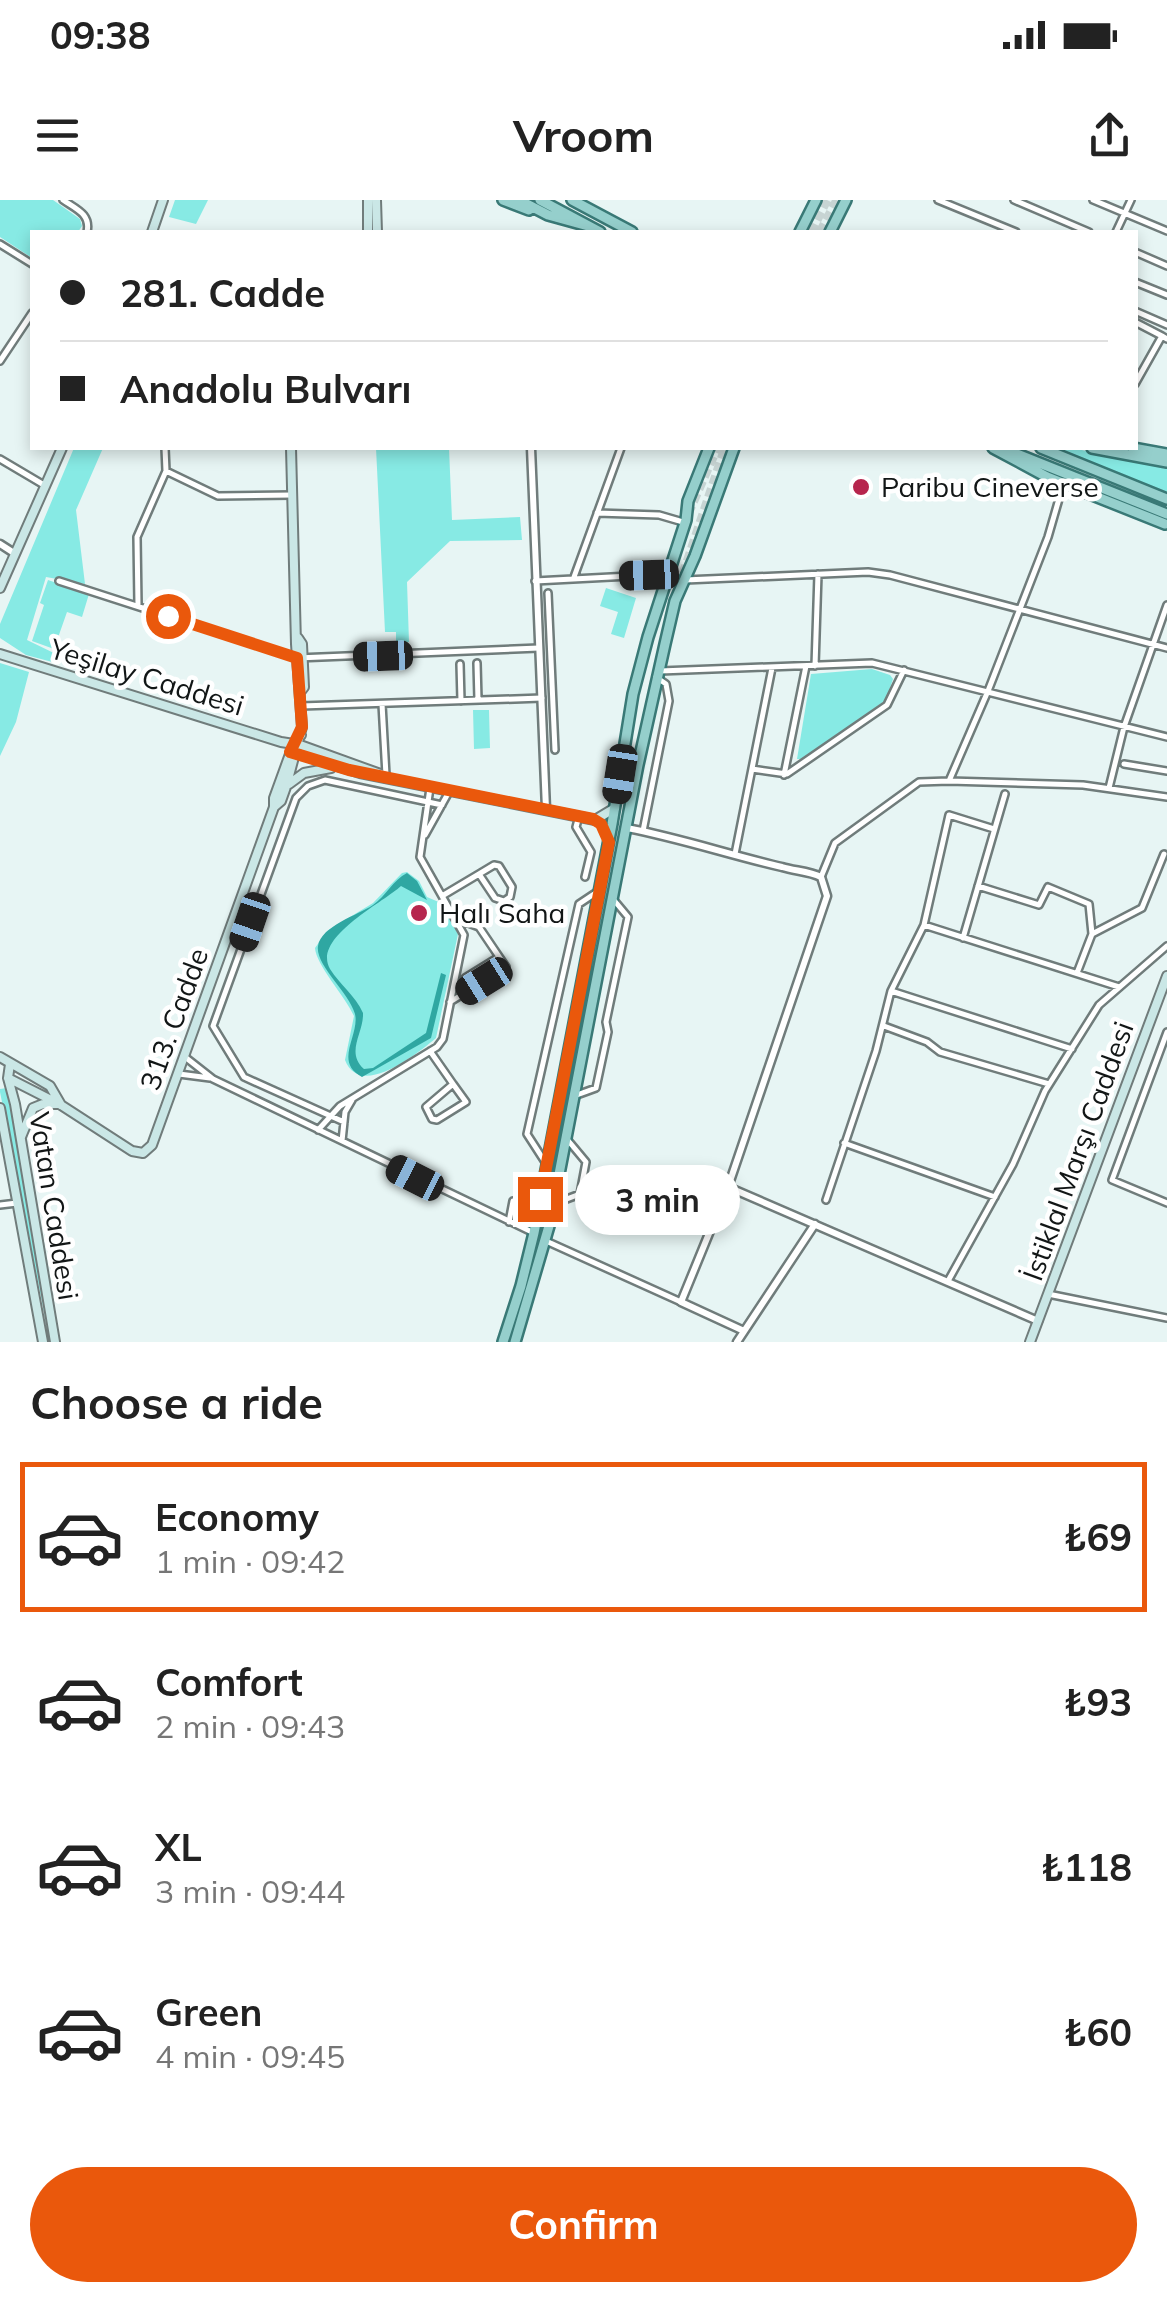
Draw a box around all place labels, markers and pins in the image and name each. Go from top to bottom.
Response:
place label: Paribu Cineverse [881,469,1099,504]
marker: Paribu Cineverse [850,476,872,498]
place label: Halı Saha [439,895,565,930]
marker: Halı Saha [408,902,430,924]

